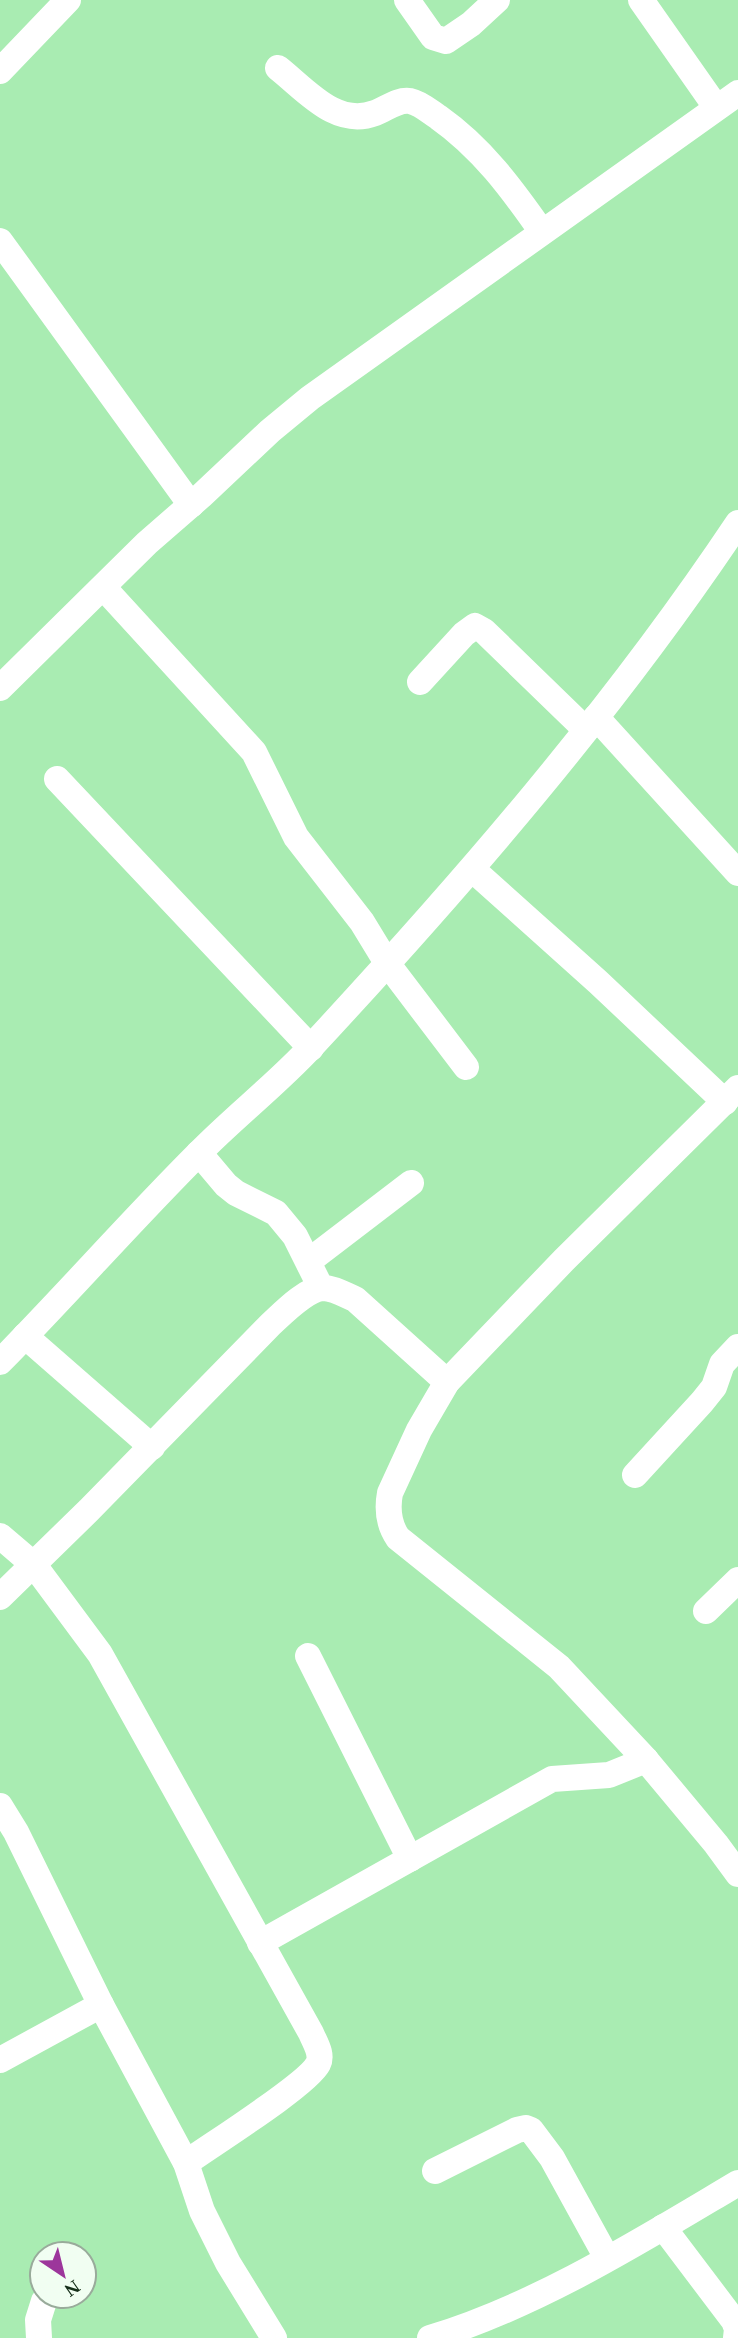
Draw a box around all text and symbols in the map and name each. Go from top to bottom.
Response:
north arrow [28,2240,98,2310]
text: N [61,2276,84,2301]

